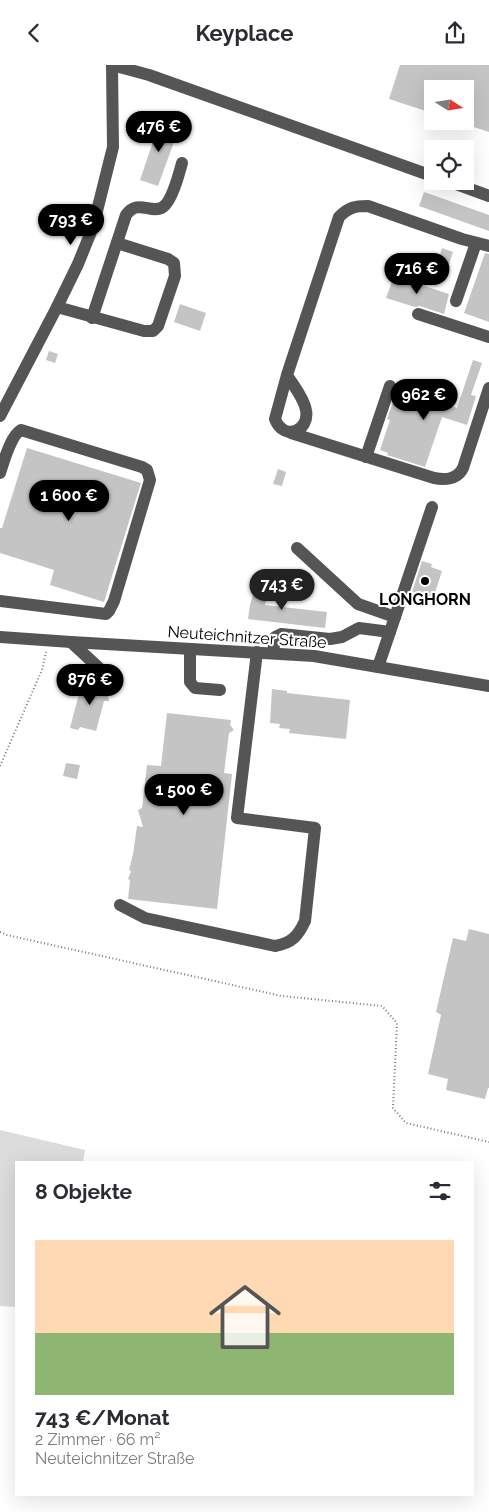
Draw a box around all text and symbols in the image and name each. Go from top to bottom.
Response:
icon: back [20,19,48,47]
icon: share [441,19,469,47]
text: Keyplace [196,20,293,46]
north arrow [424,80,474,130]
map controls [424,80,474,190]
pin: 476 € [124,111,194,153]
text: 476 € [137,117,181,136]
button: locate [424,140,474,190]
pin: 793 € [36,203,106,246]
text: 793 € [49,210,93,229]
pin: 716 € [382,253,452,295]
text: 716 € [395,259,439,278]
pin: 962 € [389,379,459,421]
text: 962 € [402,385,446,404]
pin: 1 600 € [23,479,115,522]
text: 1 600 € [40,486,98,505]
pin: 743 € [247,569,317,611]
text: 743 € [260,575,304,594]
marker: LONGHORN [419,575,431,587]
place label: LONGHORN [379,590,471,609]
street label: Neuteichnitzer Straße [167,622,327,652]
pin: 876 € [55,663,125,706]
text: 876 € [68,670,112,689]
pin: 1 500 € [138,773,230,816]
text: 1 500 € [156,780,212,799]
icon: filters [426,1177,454,1205]
text: 8 Objekte [35,1179,132,1204]
icon: home [200,1272,290,1362]
text: 743 €/Monat [35,1405,170,1430]
text: 2 Zimmer · 66 m² [35,1430,160,1449]
text: Neuteichnitzer Straße [35,1449,194,1468]

